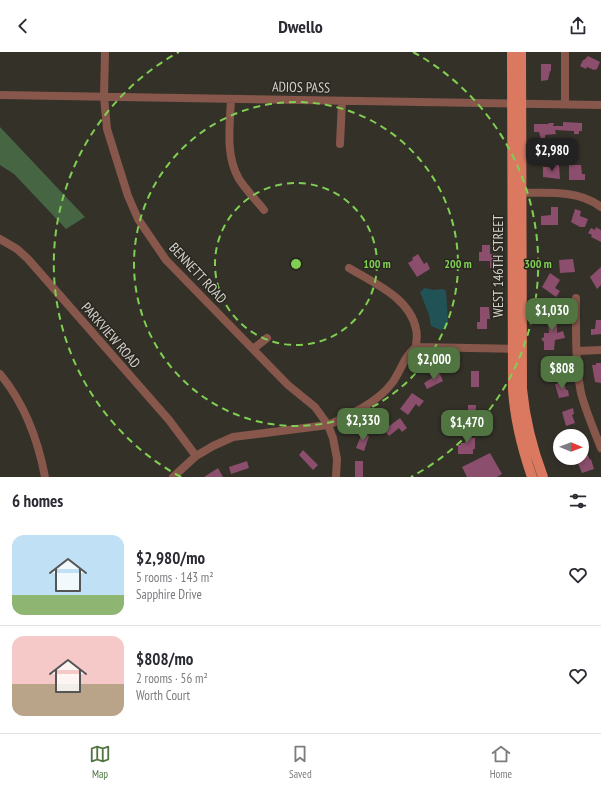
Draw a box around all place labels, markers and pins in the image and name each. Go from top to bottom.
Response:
pin: $2,980 [519,138,585,172]
centre of rings [289,257,303,271]
pin: $1,030 [519,298,585,332]
pin: $2,000 [401,347,467,381]
pin: $808 [538,356,586,390]
pin: $2,330 [330,408,396,442]
pin: $1,470 [434,410,500,444]

